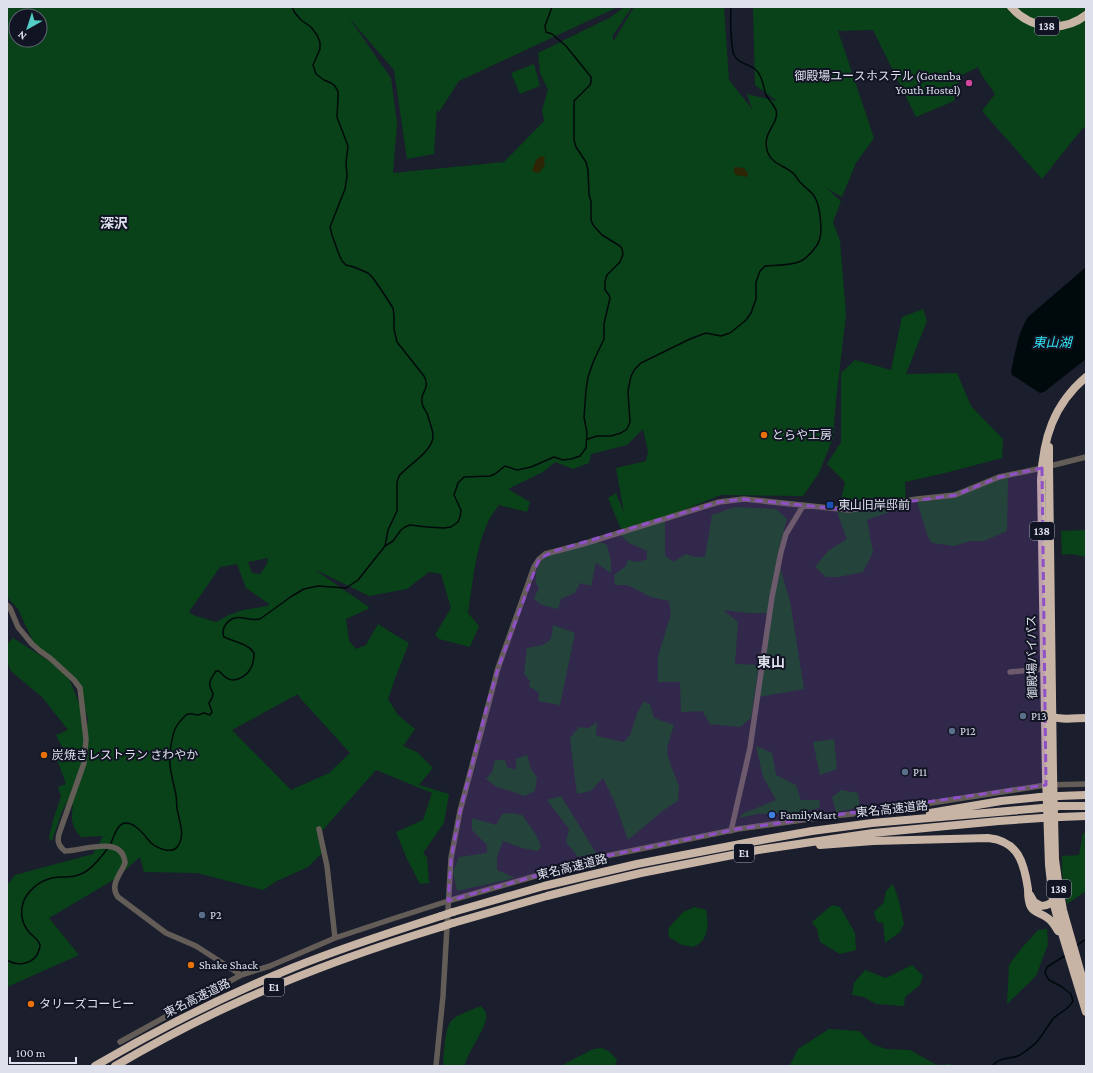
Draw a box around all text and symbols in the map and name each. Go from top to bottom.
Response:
north arrow [8,8,48,48]
road number: 138 [1035,17,1059,35]
text: N [15,28,28,43]
place label: 御殿場ユースホステル (Gotenba Youth Hostel) [794,69,961,97]
marker: 御殿場ユースホステル (Gotenba Youth Hostel) [964,78,974,88]
district label: 深沢 [100,215,128,231]
water label: 東山湖 [1032,335,1073,350]
place label: とらや工房 [772,428,832,442]
marker: とらや工房 [759,430,769,440]
place label: 東山旧岸邸前 [838,498,910,512]
marker: 東山旧岸邸前 [825,500,835,510]
road number: 138 [1030,522,1054,540]
street label: 御殿場バイパス [1024,615,1040,699]
district label: 東山 [757,654,785,670]
place label: P13 [1031,709,1047,723]
marker: P13 [1018,711,1028,721]
place label: P12 [960,724,976,738]
marker: P12 [947,726,957,736]
place label: 炭焼きレストラン さわやか [52,748,198,762]
marker: 炭焼きレストラン さわやか [39,750,49,760]
place label: P11 [913,765,927,779]
marker: P11 [900,767,910,777]
street label: 東名高速道路 [855,798,929,820]
place label: FamilyMart [780,808,837,822]
marker: FamilyMart [767,810,777,820]
road number: E1 [734,844,754,862]
street label: 東名高速道路 [535,851,609,883]
road number: 138 [1047,880,1071,898]
place label: P2 [210,908,222,922]
marker: P2 [197,910,207,920]
place label: Shake Shack [199,958,258,972]
marker: Shake Shack [186,960,196,970]
street label: 東名高速道路 [162,976,232,1020]
road number: E1 [264,978,284,996]
place label: タリーズコーヒー [39,997,134,1011]
marker: タリーズコーヒー [26,999,36,1009]
scale bar [10,1039,76,1065]
text: 100 m [16,1046,46,1060]

